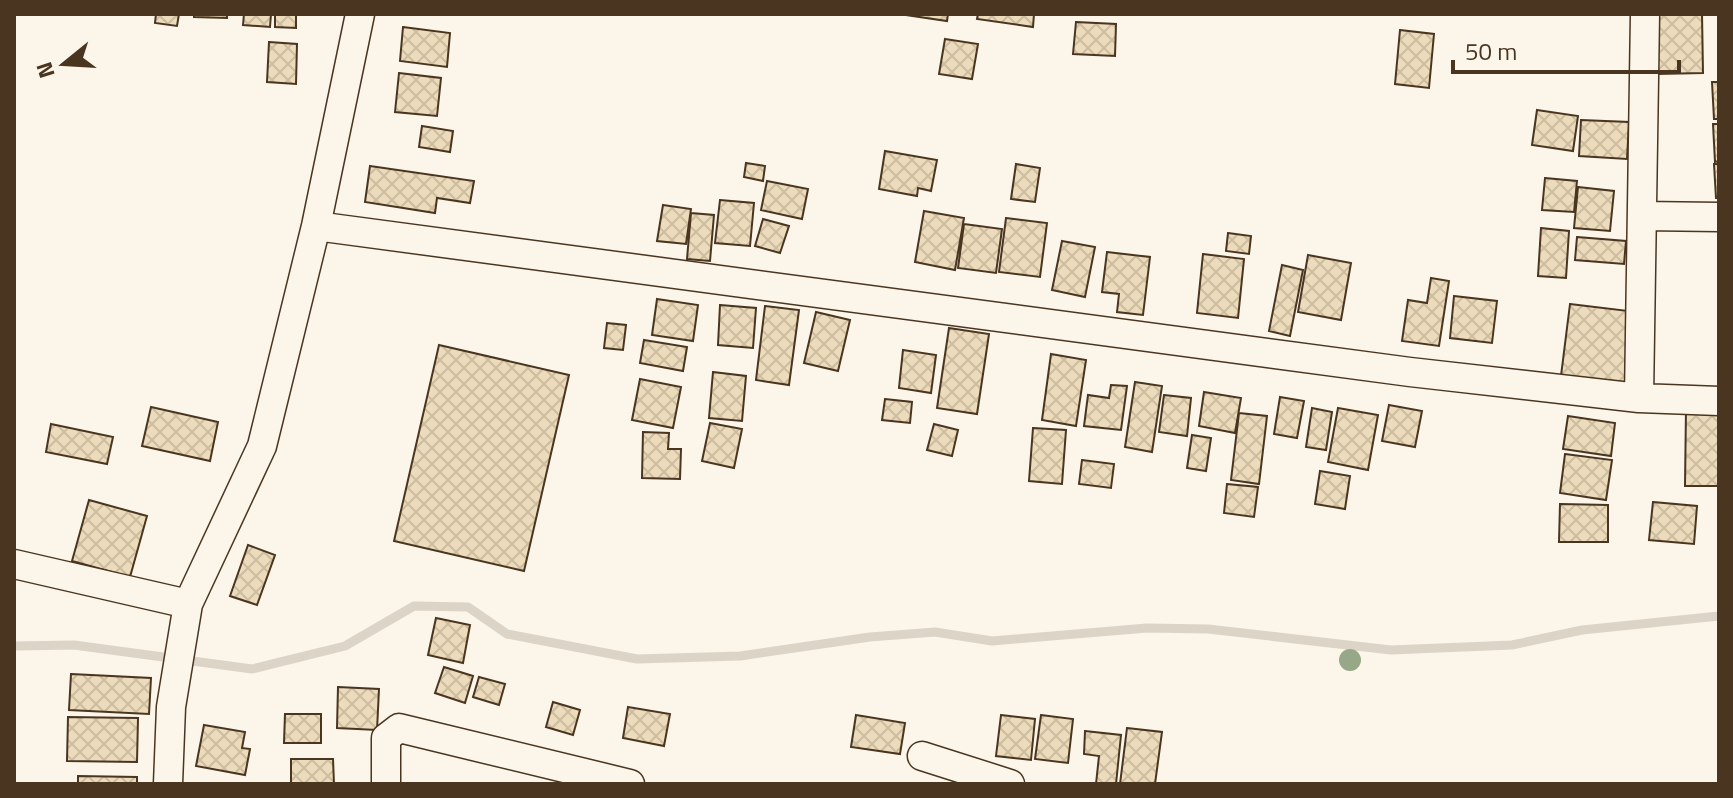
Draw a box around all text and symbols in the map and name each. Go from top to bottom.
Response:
north arrow [24,24,104,104]
scale bar [1453,24,1679,74]
text: 50 m [1465,33,1517,69]
text: N [26,58,64,83]

